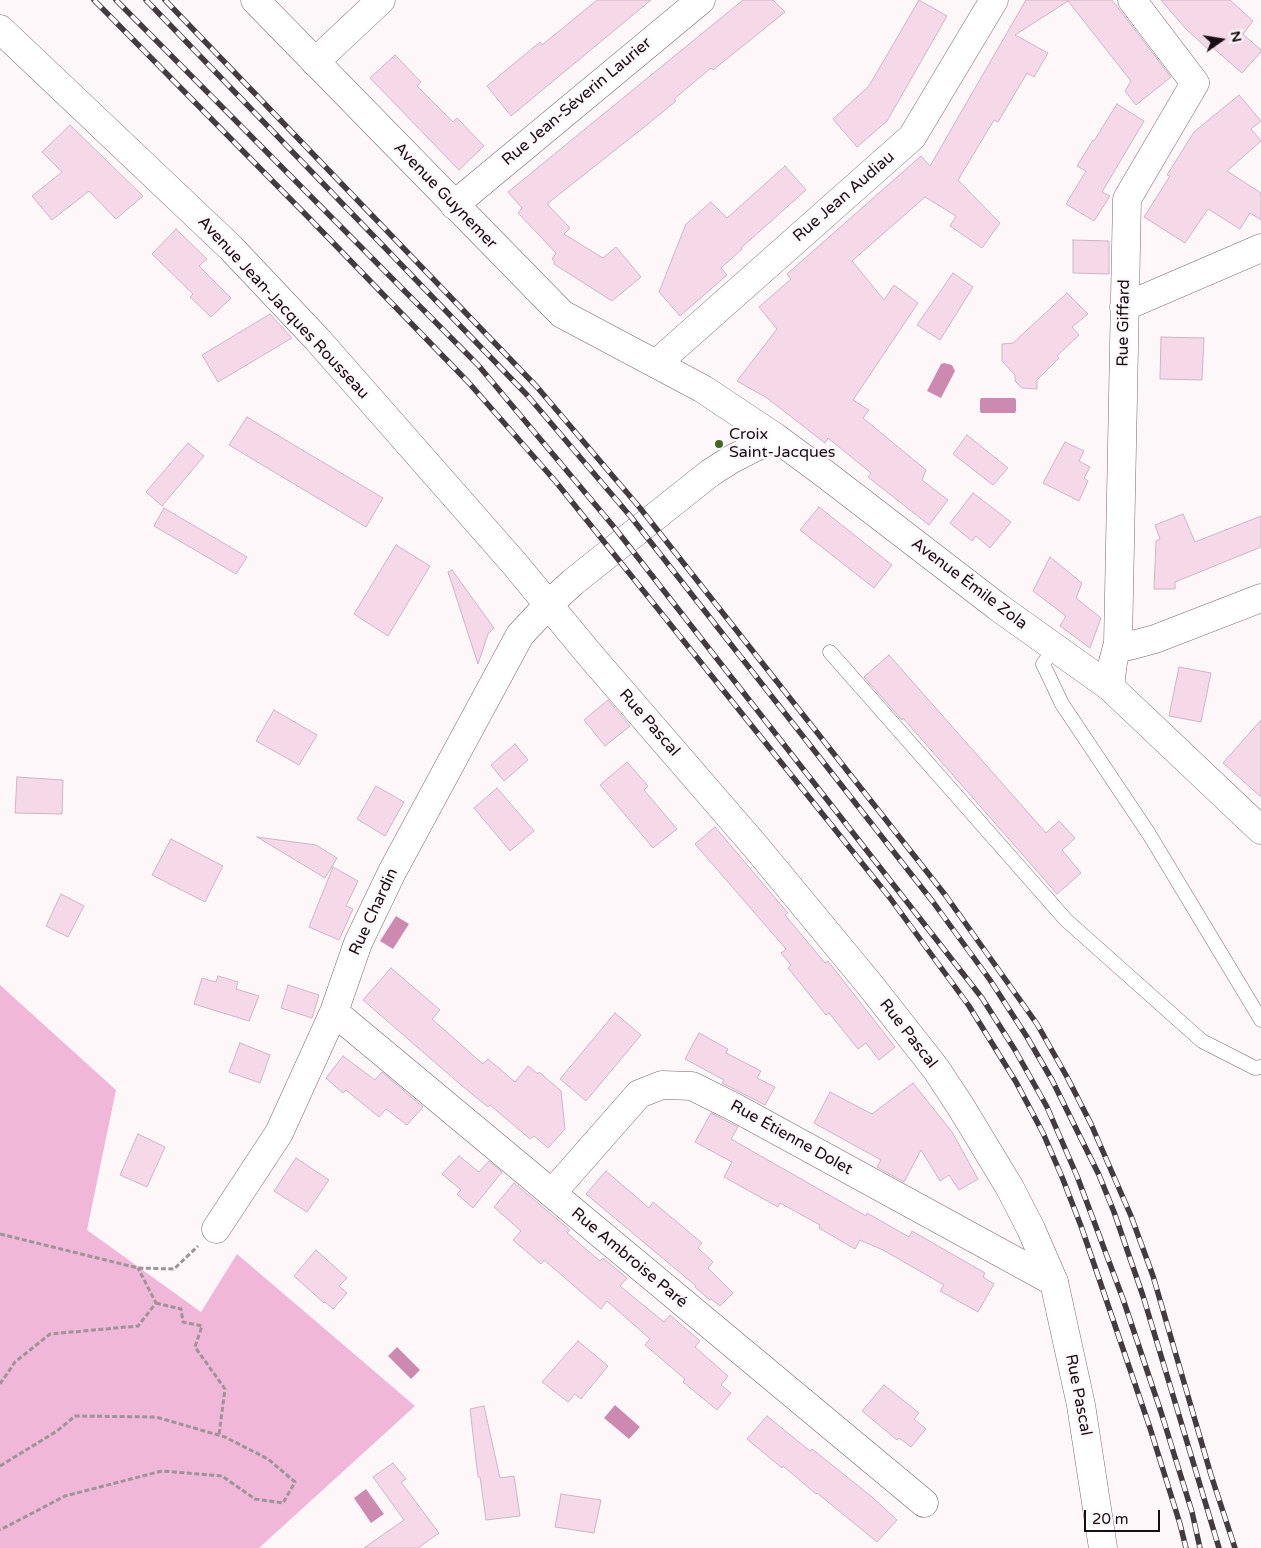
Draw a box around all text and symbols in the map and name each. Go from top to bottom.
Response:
north arrow [1196,15,1246,65]
text: N [1227,29,1246,44]
street label: Rue Jean-Séverin Laurier [498,34,656,170]
street label: Avenue Guynemer [389,139,501,253]
street label: Rue Jean Audiau [789,148,899,246]
street label: Avenue Jean-Jacques Rousseau [193,213,373,403]
street label: Rue Giffard [1114,279,1134,367]
place label: Croix Saint-Jacques [729,425,836,463]
marker: Croix Saint-Jacques [713,438,725,450]
street label: Avenue Émile Zola [907,534,1031,634]
street label: Rue Pascal [615,685,683,761]
street label: Rue Chardin [345,865,403,959]
street label: Rue Pascal [875,995,941,1073]
street label: Rue Étienne Dolet [727,1096,855,1180]
street label: Rue Ambroise Paré [567,1204,691,1312]
street label: Rue Pascal [1061,1352,1095,1438]
scale bar [1086,1500,1162,1532]
text: 20 m [1092,1510,1129,1528]

